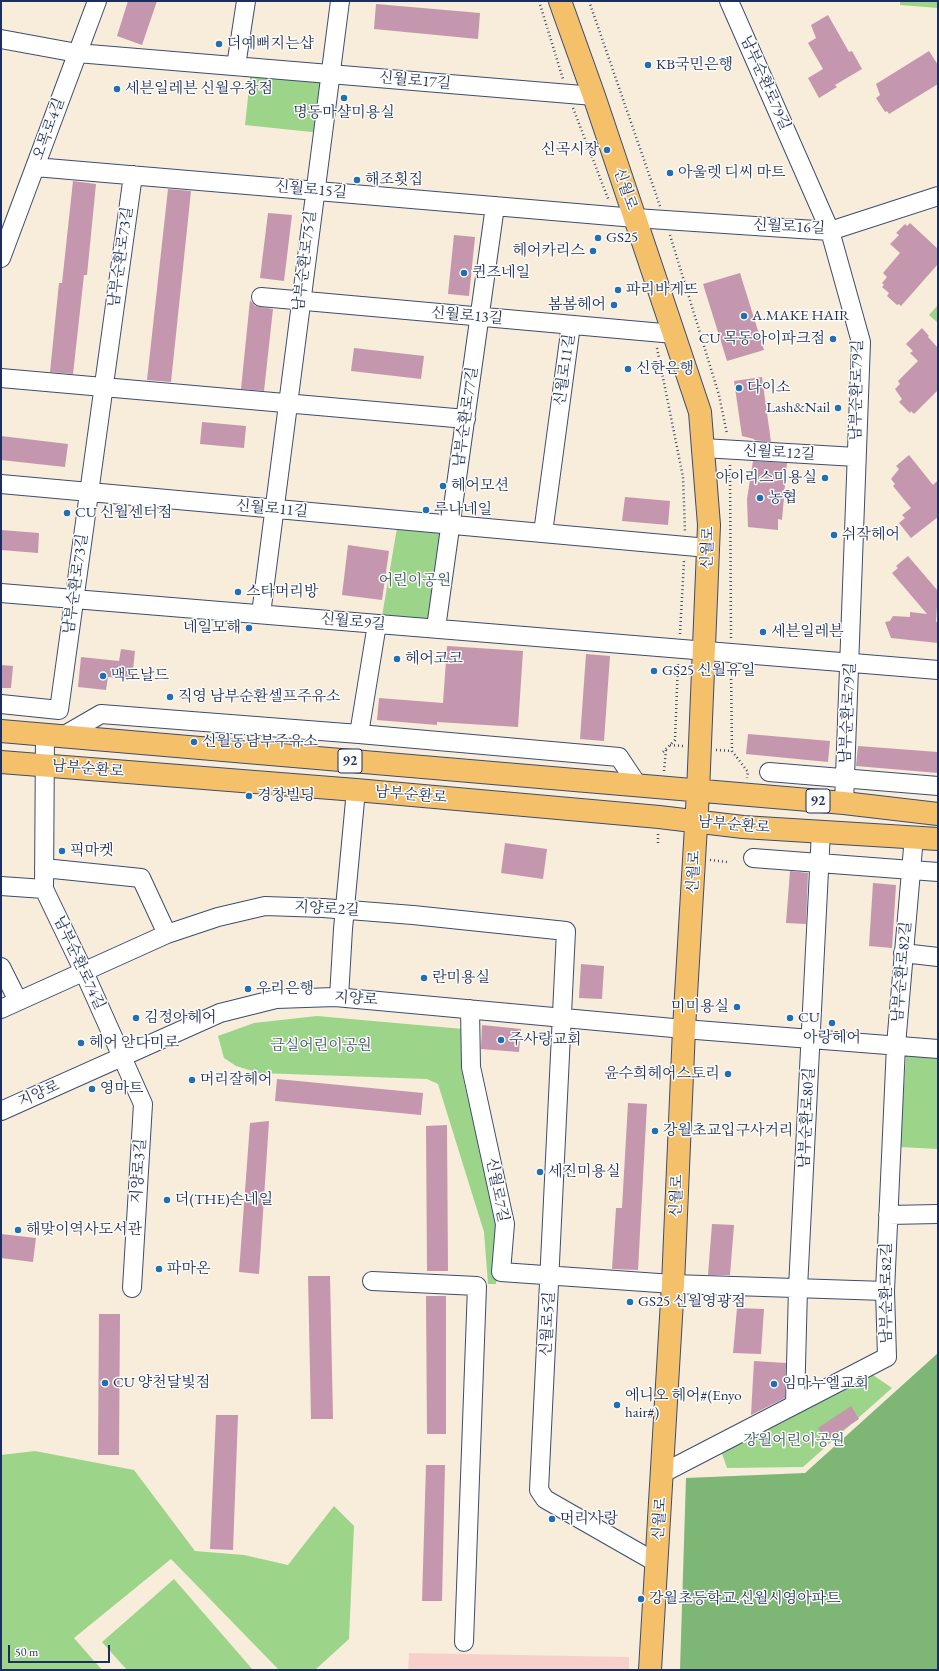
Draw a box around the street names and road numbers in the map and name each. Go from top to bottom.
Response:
street label: 남부순환로79길 [736,33,794,133]
street label: 신월로17길 [378,69,452,93]
street label: 오목로4길 [29,95,69,163]
street label: 신월로 [609,166,641,212]
street label: 신월로15길 [274,178,348,202]
street label: 남부순환로73길 [105,206,137,308]
street label: 남부순환로75길 [290,210,320,312]
street label: 신월로16길 [752,216,826,238]
street label: 신월로13길 [430,304,504,328]
street label: 신월로11길 [551,333,579,407]
street label: 남부순환로79길 [847,339,867,441]
street label: 남부순환로77길 [450,366,482,468]
street label: 신월로12길 [742,442,816,464]
street label: 신월로11길 [235,497,309,521]
street label: 신월로 [698,526,718,570]
street label: 남부순환로73길 [60,533,92,635]
street label: 신월로9길 [320,610,386,634]
street label: 남부순환로79길 [836,662,860,764]
road number: 92 [338,749,362,773]
street label: 남부순환로 [51,757,125,781]
street label: 남부순환로 [374,783,448,807]
road number: 92 [806,789,830,813]
street label: 남부순환로 [697,813,771,837]
street label: 신월로 [684,850,704,894]
street label: 지양로2길 [294,898,360,920]
street label: 남부순환로74길 [49,913,109,1013]
street label: 남부순환로82길 [889,921,915,1023]
street label: 지양로 [334,989,378,1009]
street label: 남부순환로80길 [795,1067,819,1169]
street label: 지양로 [15,1077,63,1111]
street label: 지양로3길 [128,1138,150,1204]
street label: 신월로7길 [482,1156,512,1224]
street label: 신월로 [667,1174,687,1218]
street label: 남부순환로82길 [878,1242,896,1344]
street label: 신월로5길 [537,1291,559,1357]
street label: 신월로 [650,1497,670,1541]

